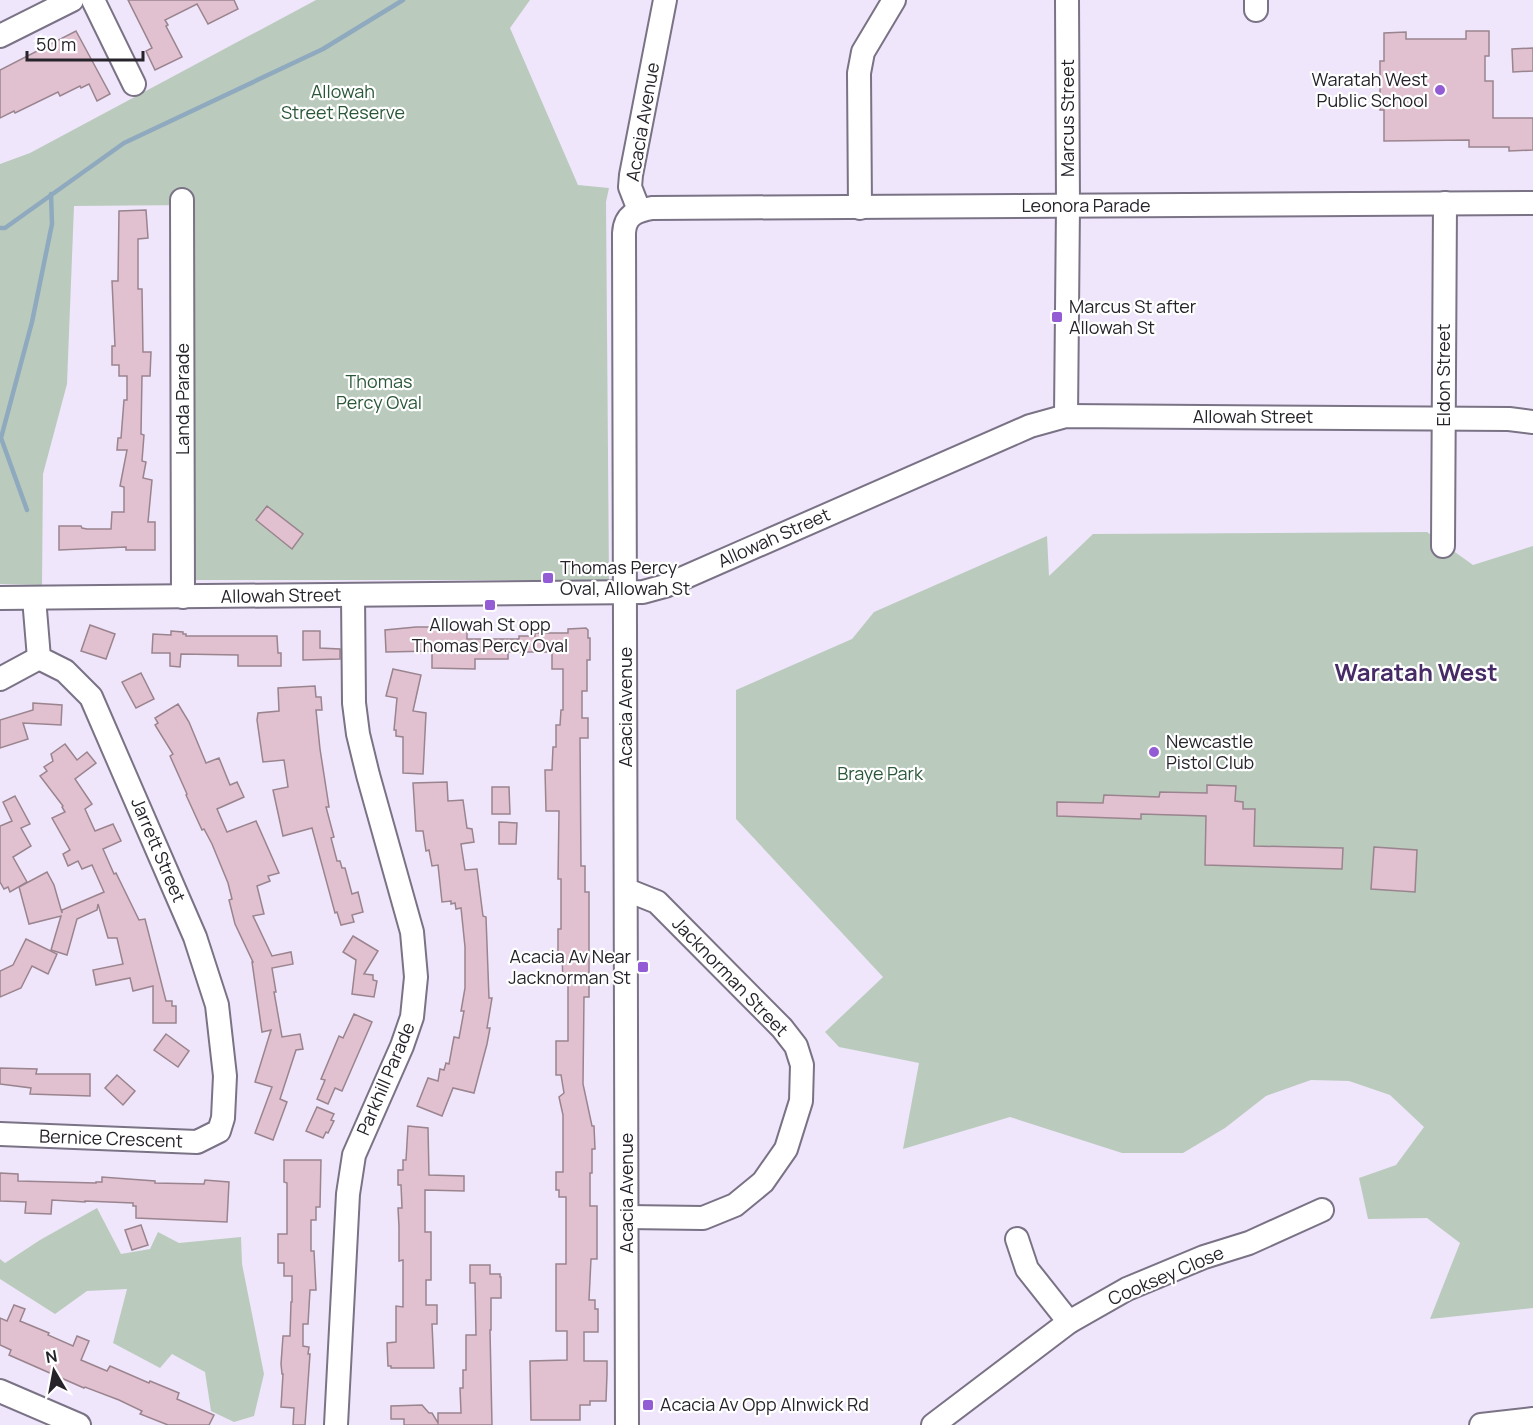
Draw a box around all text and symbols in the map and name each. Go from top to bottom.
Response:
scale bar [27,24,142,62]
text: 50 m [36,32,76,56]
street label: Marcus Street [1055,59,1079,177]
street label: Acacia Avenue [620,60,664,183]
place label: Waratah West Public School [1311,67,1428,112]
park label: Allowah Street Reserve [281,79,405,124]
marker: Waratah West Public School [1433,83,1447,97]
street label: Leonora Parade [1021,193,1151,217]
place label: Marcus St after Allowah St [1069,294,1197,339]
marker: Marcus St after Allowah St [1050,310,1064,324]
street label: Eldon Street [1431,324,1455,426]
street label: Landa Parade [170,343,194,455]
park label: Thomas Percy Oval [336,369,422,414]
street label: Allowah Street [1193,404,1313,428]
street label: Allowah Street [714,502,834,573]
place label: Thomas Percy Oval, Allowah St [560,555,690,600]
marker: Thomas Percy Oval, Allowah St [541,571,555,585]
street label: Allowah Street [221,582,341,608]
marker: Allowah St opp Thomas Percy Oval [483,598,497,612]
place label: Allowah St opp Thomas Percy Oval [412,612,568,657]
street label: Acacia Avenue [613,647,637,767]
district label: Waratah West [1334,655,1498,688]
place label: Newcastle Pistol Club [1166,729,1254,774]
marker: Newcastle Pistol Club [1147,745,1161,759]
park label: Braye Park [837,761,924,785]
street label: Jarrett Street [126,794,192,906]
street label: Jacknorman Street [667,911,794,1041]
place label: Acacia Av Near Jacknorman St [508,944,631,989]
marker: Acacia Av Near Jacknorman St [636,960,650,974]
street label: Parkhill Parade [350,1018,420,1139]
street label: Bernice Crescent [39,1123,183,1153]
street label: Acacia Avenue [614,1133,638,1253]
street label: Cooksey Close [1104,1240,1227,1310]
north arrow [24,1341,84,1401]
text: N [44,1344,59,1368]
place label: Acacia Av Opp Alnwick Rd [660,1392,869,1416]
marker: Acacia Av Opp Alnwick Rd [641,1398,655,1412]

